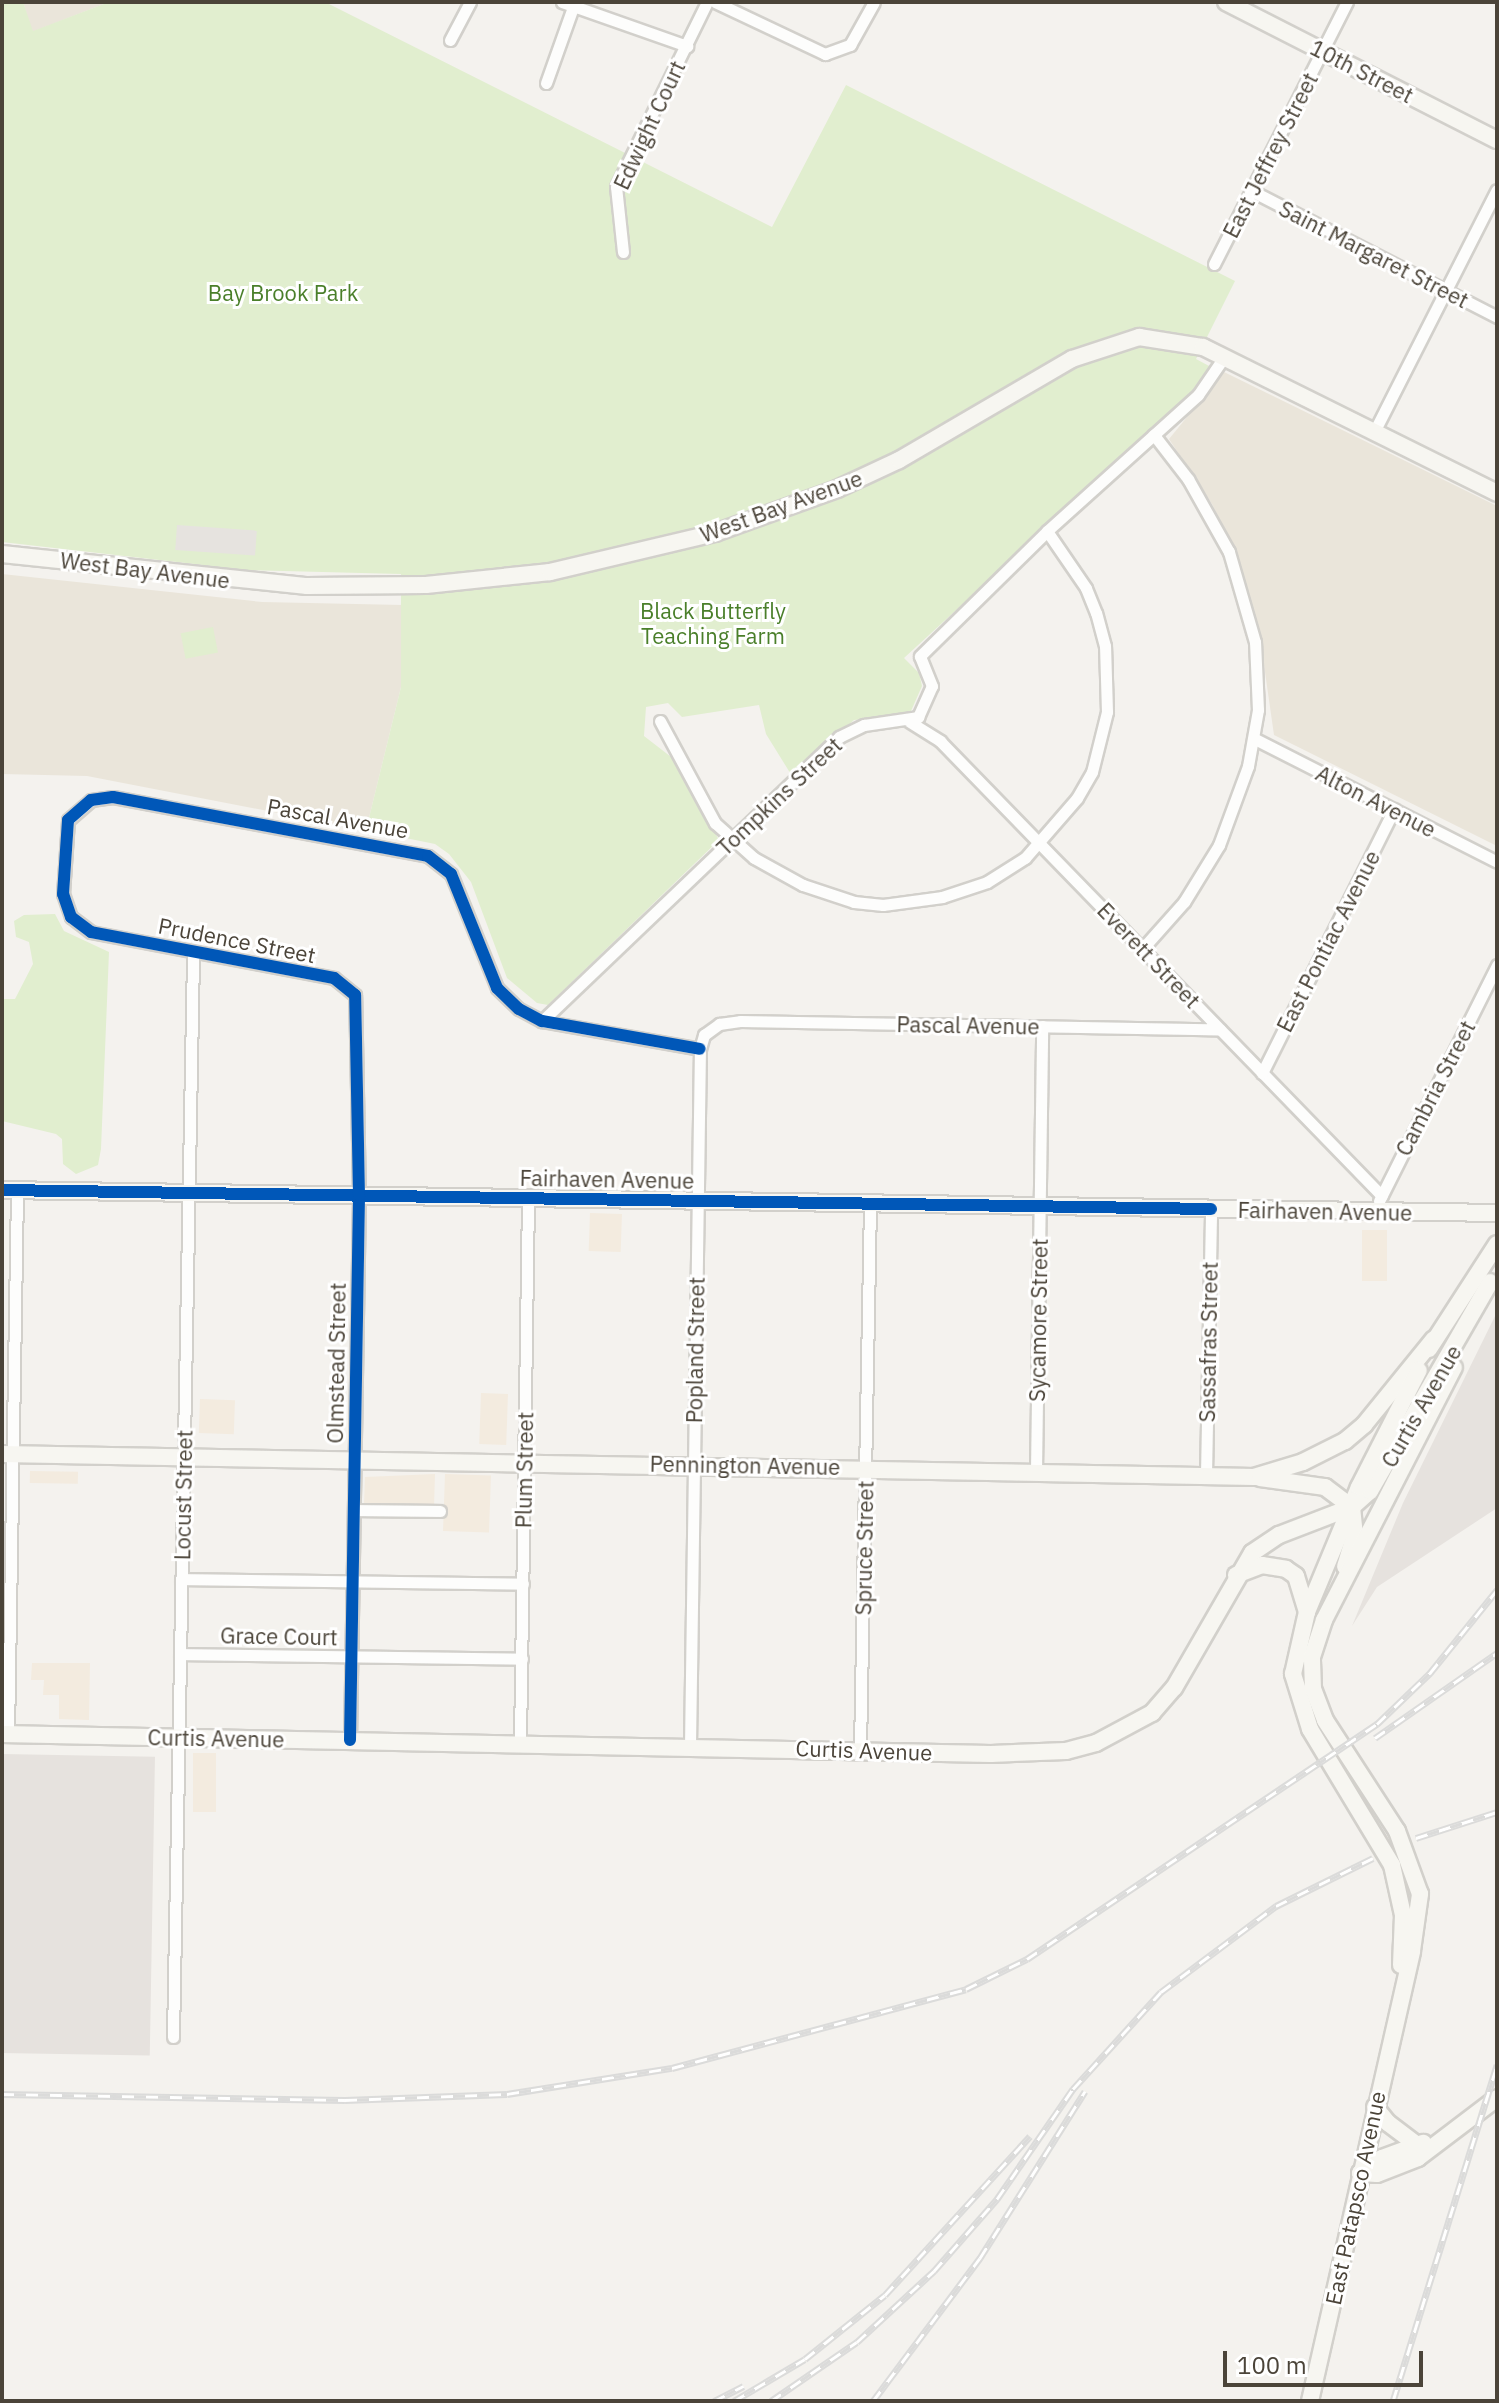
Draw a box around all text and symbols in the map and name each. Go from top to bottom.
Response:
street label: 10th Street [1306,34,1418,108]
street label: Edwight Court [608,56,690,194]
street label: East Jeffrey Street [1217,68,1323,242]
street label: Saint Margaret Street [1275,195,1473,313]
park label: Bay Brook Park [208,280,358,306]
street label: West Bay Avenue [696,464,866,548]
street label: West Bay Avenue [59,547,231,593]
park label: Black Butterfly Teaching Farm [640,597,786,648]
street label: Tompkins Street [711,731,847,861]
street label: Alton Avenue [1312,759,1440,843]
street label: Pascal Avenue [265,793,411,843]
street label: East Pontiac Avenue [1271,846,1385,1036]
street label: Everett Street [1092,897,1206,1013]
street label: Prudence Street [156,912,318,968]
street label: Pascal Avenue [896,1011,1040,1039]
street label: Cambria Street [1390,1016,1480,1160]
street label: Fairhaven Avenue [519,1164,695,1194]
street label: Fairhaven Avenue [1237,1196,1413,1226]
street label: Sycamore Street [1023,1238,1053,1402]
street label: Sassafras Street [1193,1261,1223,1423]
street label: Popland Street [681,1277,709,1423]
street label: Olmstead Street [321,1282,351,1444]
street label: Curtis Avenue [1375,1340,1467,1472]
street label: Plum Street [510,1412,538,1528]
street label: Locust Street [169,1430,197,1560]
street label: Pennington Avenue [649,1450,841,1480]
street label: Spruce Street [850,1480,878,1616]
street label: Grace Court [220,1622,338,1650]
street label: Curtis Avenue [147,1724,285,1752]
street label: Curtis Avenue [795,1734,933,1766]
street label: East Patapsco Avenue [1319,2089,1391,2307]
scale bar [1227,2335,1427,2385]
text: 100 m [1237,2349,1307,2381]

